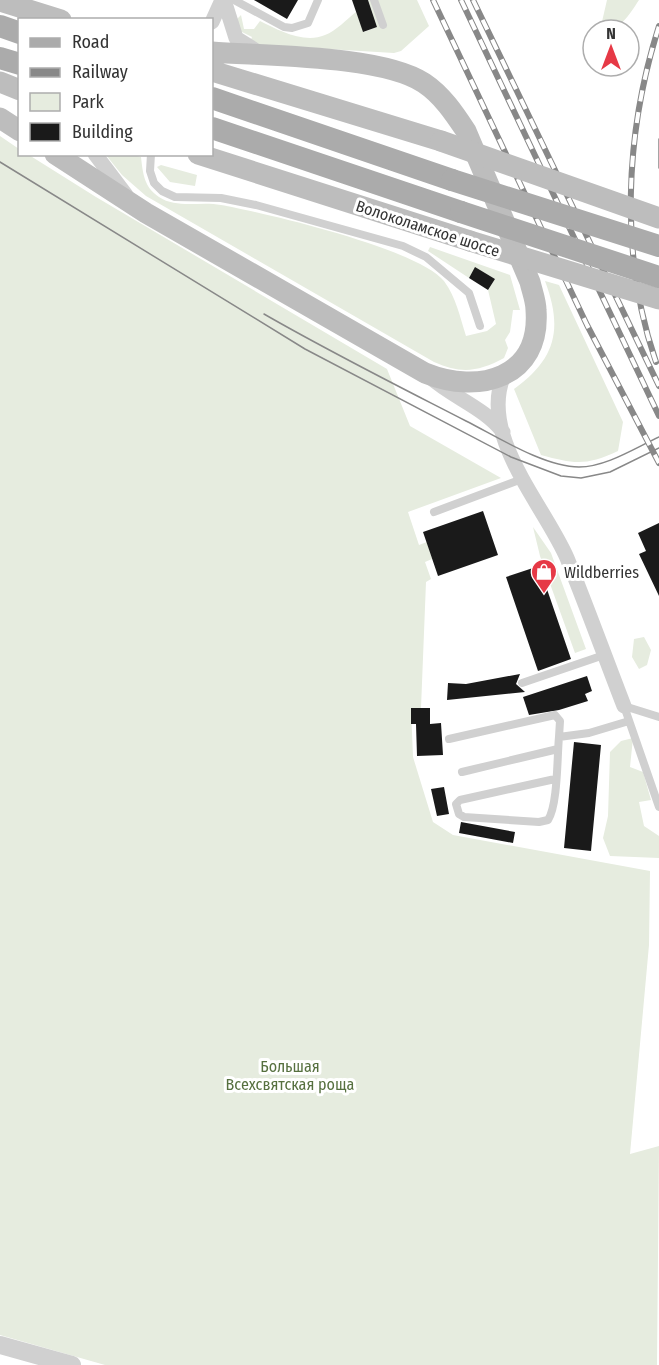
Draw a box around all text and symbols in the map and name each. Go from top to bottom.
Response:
legend [18,18,213,156]
north arrow [581,18,641,78]
text: N [606,24,616,43]
text: Road [72,31,109,53]
text: Railway [72,61,128,83]
text: Park [72,91,105,113]
text: Building [72,121,133,143]
street label: Волоколамское шоссе [353,196,502,261]
shop icon: Wildberries [529,557,559,595]
place label: Wildberries [564,563,639,582]
park label: Большая Всехсвятская роща [226,1057,355,1094]

